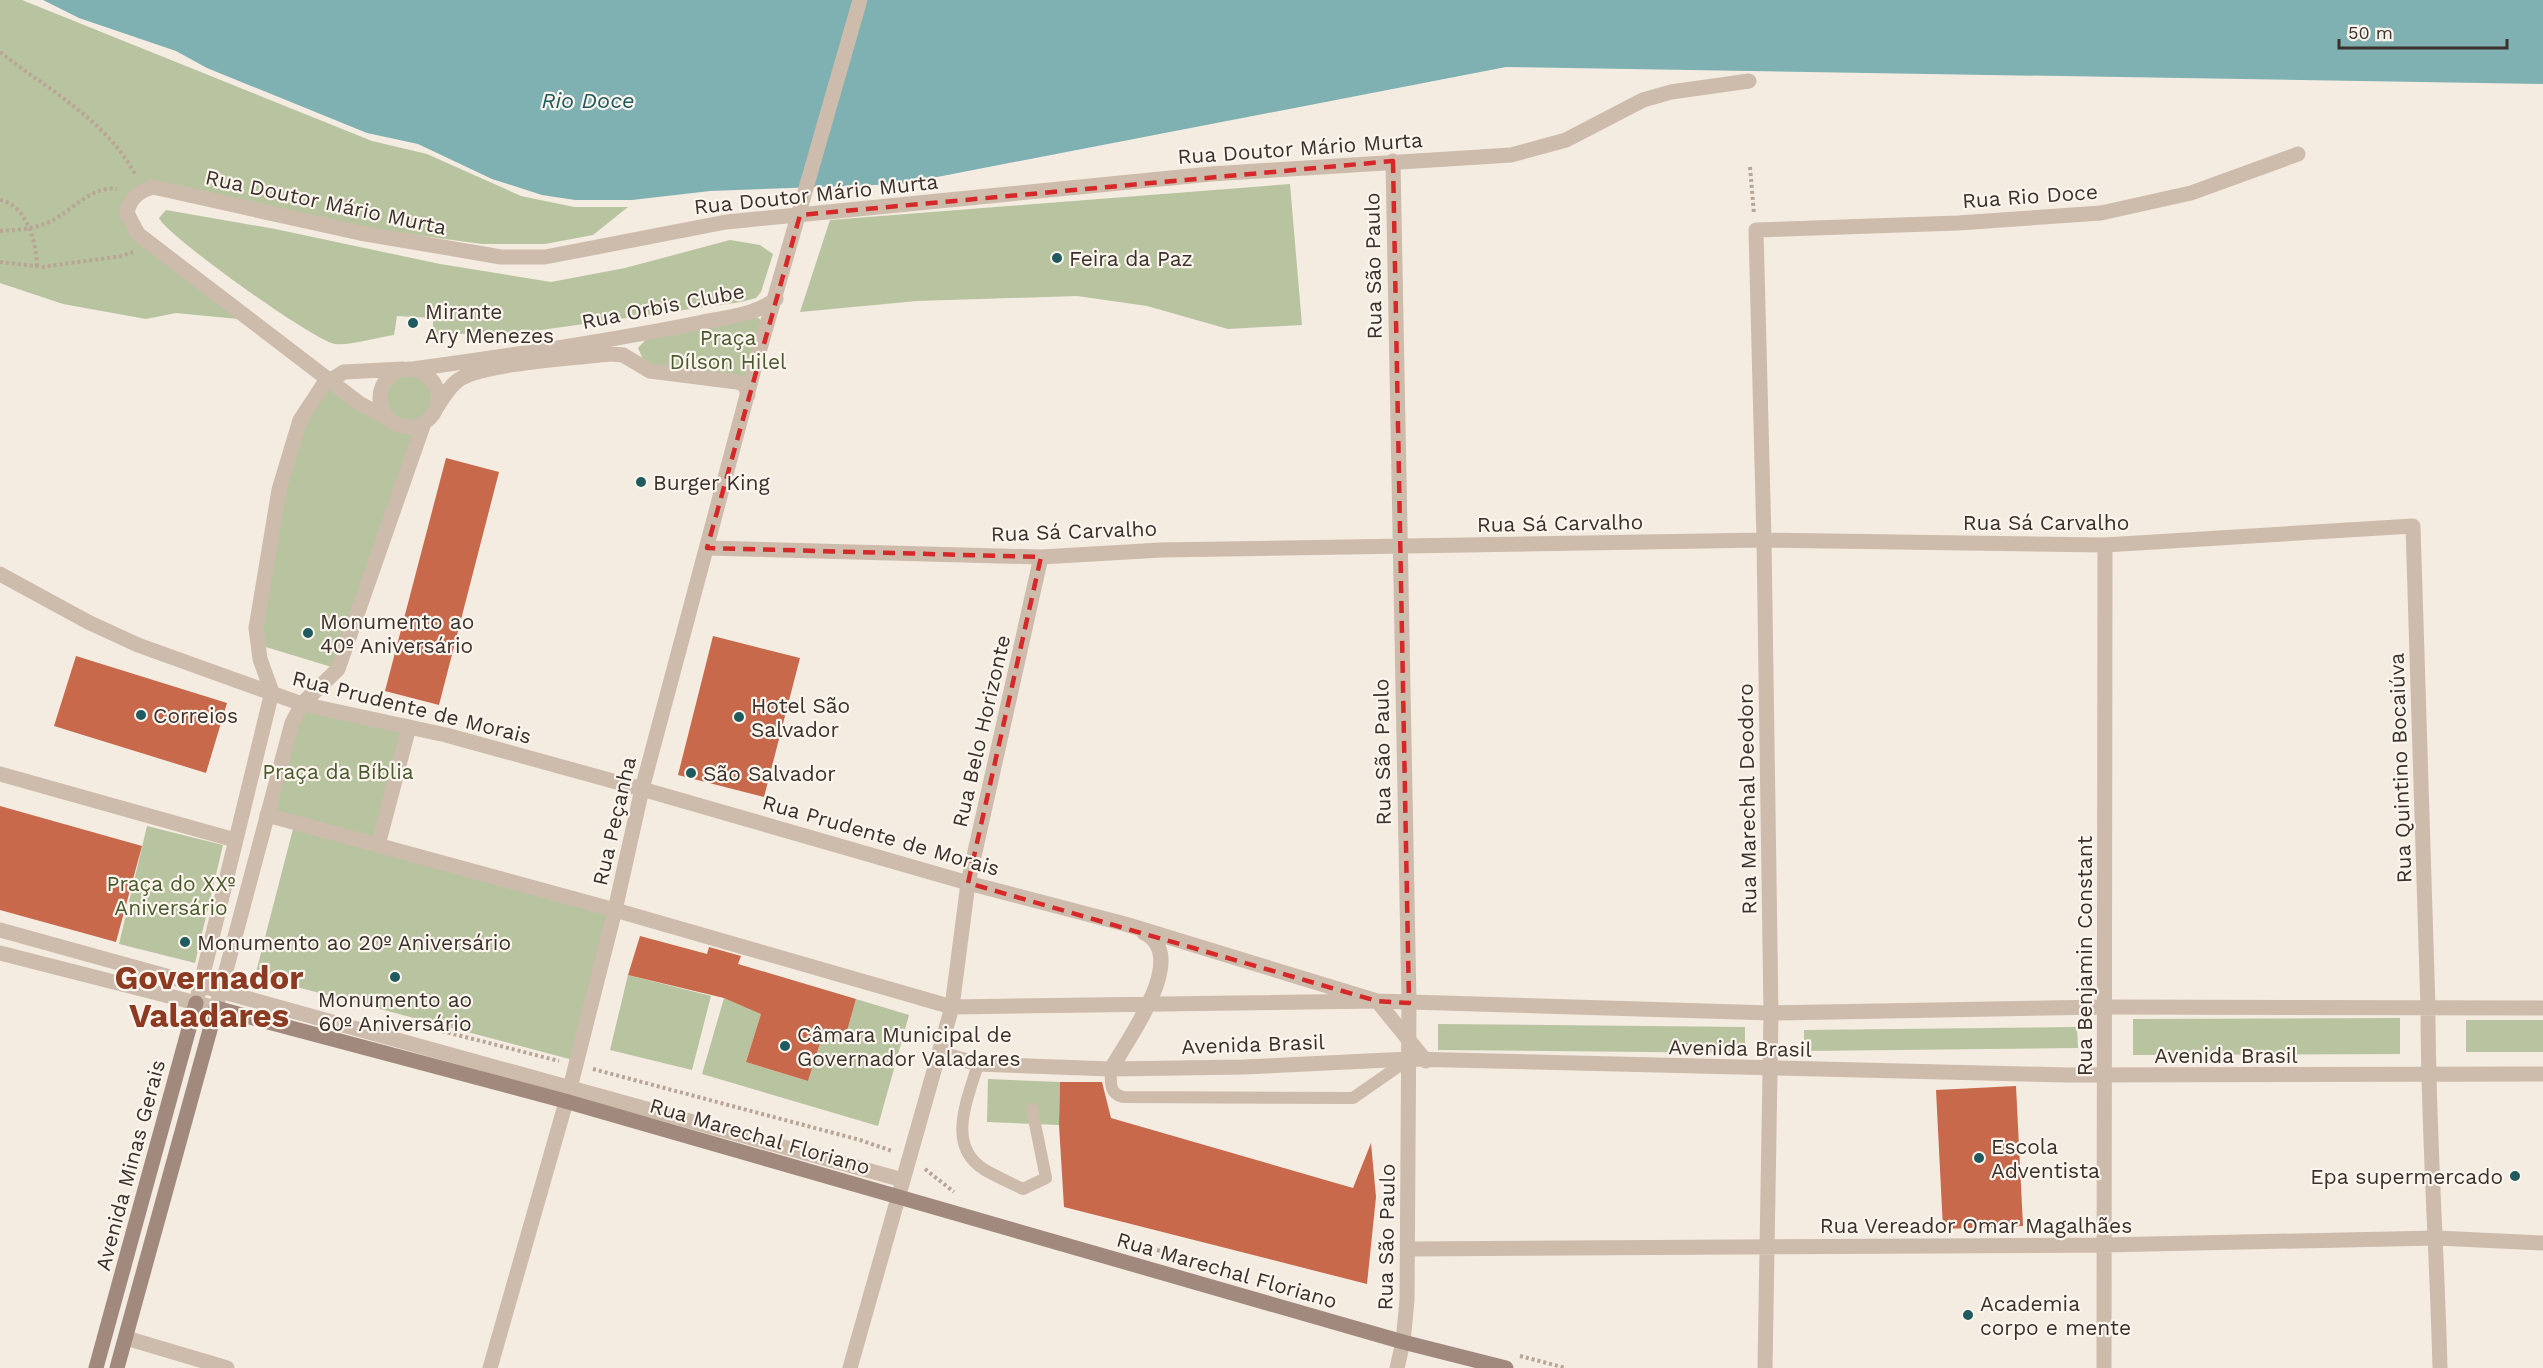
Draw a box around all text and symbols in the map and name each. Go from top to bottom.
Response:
scale bar [2339,12,2507,50]
text: 50 m [2348,22,2393,43]
water label: Rio Doce [542,88,635,113]
street label: Rua Doutor Mário Murta [1177,127,1423,169]
street label: Rua Doutor Mário Murta [203,164,449,240]
street label: Rua Doutor Mário Murta [693,169,940,219]
street label: Rua Rio Doce [1961,179,2099,213]
street label: Rua São Paulo [1359,192,1387,340]
place label: Feira da Paz [1069,246,1193,271]
marker: Feira da Paz [1050,251,1064,265]
street label: Rua Orbis Clube [579,278,747,334]
place label: Mirante Ary Menezes [425,299,554,348]
marker: Mirante Ary Menezes [406,316,420,330]
park label: Praça Dílson Hilel [670,325,787,374]
place label: Burger King [653,470,771,495]
marker: Burger King [634,475,648,489]
street label: Rua Sá Carvalho [1477,509,1643,537]
street label: Rua Sá Carvalho [1963,510,2129,535]
street label: Rua Sá Carvalho [990,516,1158,546]
place label: Monumento ao 40º Aniversário [320,609,474,658]
marker: Monumento ao 40º Aniversário [301,626,315,640]
street label: Rua Belo Horizonte [947,632,1015,830]
street label: Rua Quintino Bocaiúva [2383,652,2417,884]
street label: Rua Prudente de Morais [290,665,534,749]
street label: Rua São Paulo [1368,678,1396,826]
street label: Rua Marechal Deodoro [1732,683,1762,915]
place label: Hotel São Salvador [751,693,850,742]
place label: Correios [153,703,238,728]
marker: Correios [134,708,148,722]
marker: Hotel São Salvador [732,710,746,724]
street label: Rua Peçanha [587,754,641,888]
park label: Praça da Bíblia [262,759,414,784]
place label: São Salvador [703,761,836,786]
marker: São Salvador [684,766,698,780]
street label: Rua Prudente de Morais [760,789,1002,881]
street label: Rua Benjamin Constant [2072,835,2097,1076]
park label: Praça do XXº Aniversário [107,871,236,920]
place label: Monumento ao 20º Aniversário [197,930,511,955]
marker: Monumento ao 20º Aniversário [178,935,192,949]
district label: Governador Valadares [115,958,303,1035]
marker: Monumento ao 60º Aniversário [388,970,402,984]
place label: Monumento ao 60º Aniversário [318,987,472,1036]
place label: Câmara Municipal de Governador Valadares [797,1022,1021,1071]
street label: Avenida Brasil [1181,1029,1326,1059]
street label: Avenida Brasil [1668,1034,1813,1062]
marker: Câmara Municipal de Governador Valadares [778,1039,792,1053]
street label: Avenida Brasil [2154,1043,2298,1068]
street label: Avenida Minas Gerais [90,1057,170,1273]
street label: Rua Marechal Floriano [647,1093,873,1179]
place label: Escola Adventista [1991,1134,2100,1183]
marker: Escola Adventista [1972,1151,1986,1165]
street label: Rua São Paulo [1372,1163,1400,1311]
place label: Epa supermercado [2310,1164,2503,1189]
marker: Epa supermercado [2508,1169,2522,1183]
street label: Rua Vereador Omar Magalhães [1820,1213,2132,1238]
street label: Rua Marechal Floriano [1114,1227,1340,1313]
place label: Academia corpo e mente [1980,1291,2131,1340]
marker: Academia corpo e mente [1961,1308,1975,1322]

